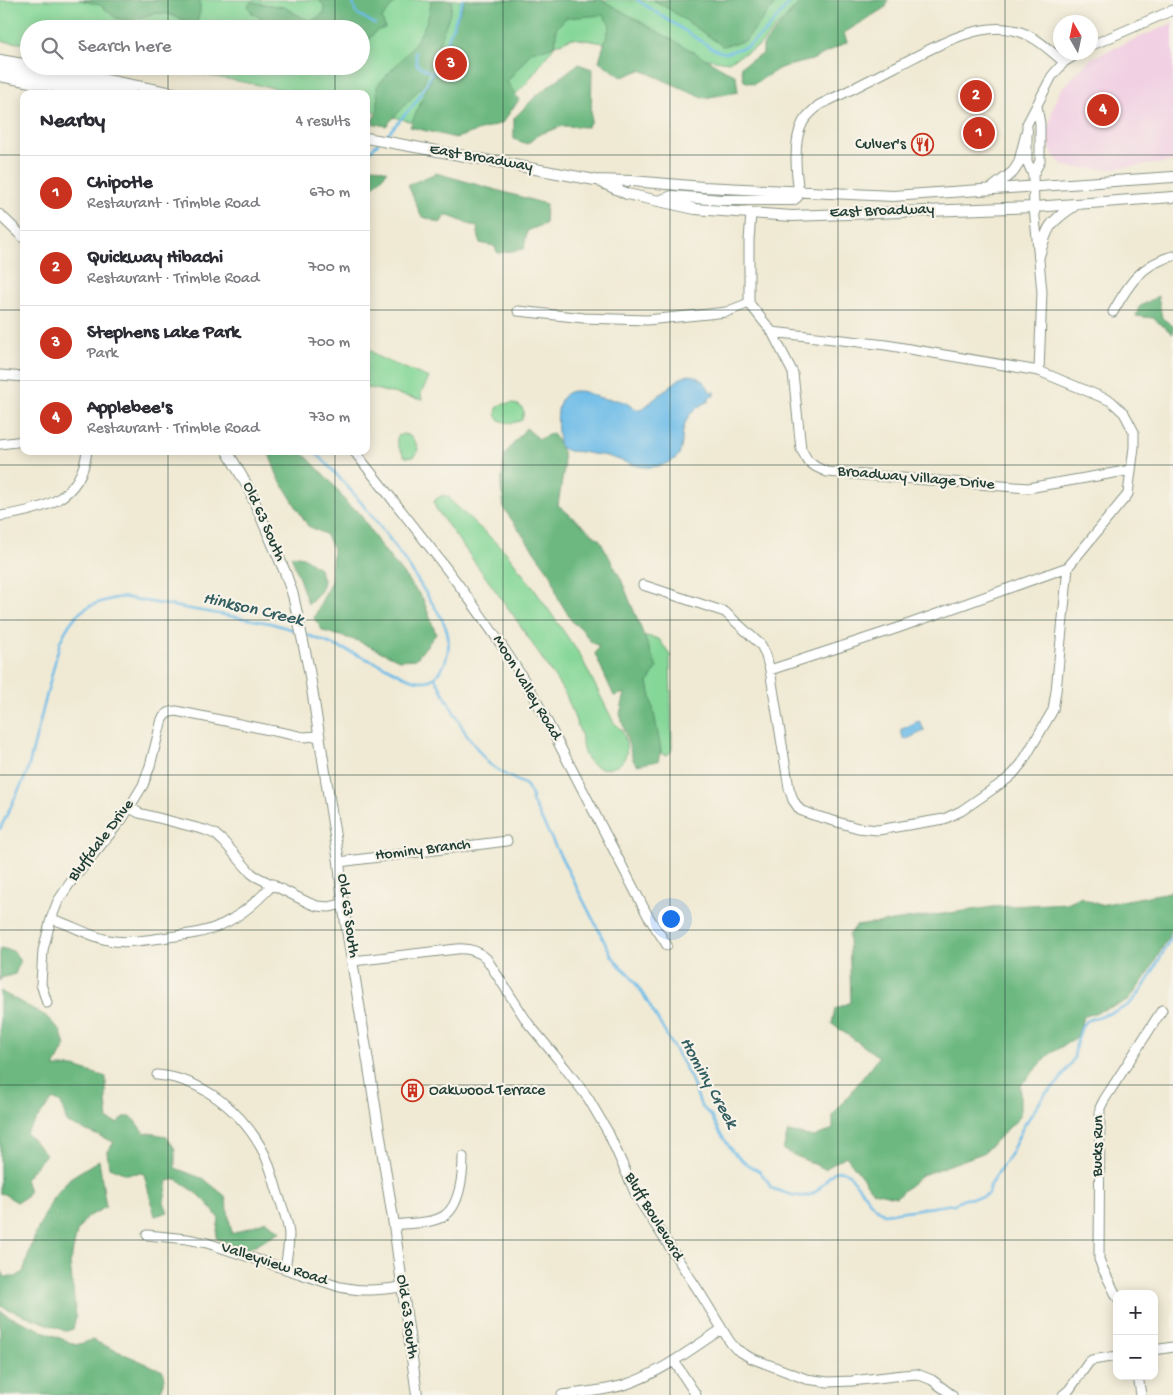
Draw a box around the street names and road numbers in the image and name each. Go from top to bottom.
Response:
street label: East Broadway [428,141,534,177]
street label: East Broadway [829,201,935,223]
street label: Broadway Village Drive [836,463,996,495]
street label: Old 63 South [237,479,289,565]
street label: Moon Valley Road [487,632,566,745]
street label: Bluffdale Drive [64,796,139,887]
street label: Hominy Branch [374,836,472,866]
street label: Old 63 South [332,873,362,960]
street label: Bucks Run [1089,1115,1109,1178]
street label: Bluff Boulevard [619,1169,688,1266]
street label: Valleyview Road [217,1239,331,1292]
street label: Old 63 South [391,1274,421,1361]

